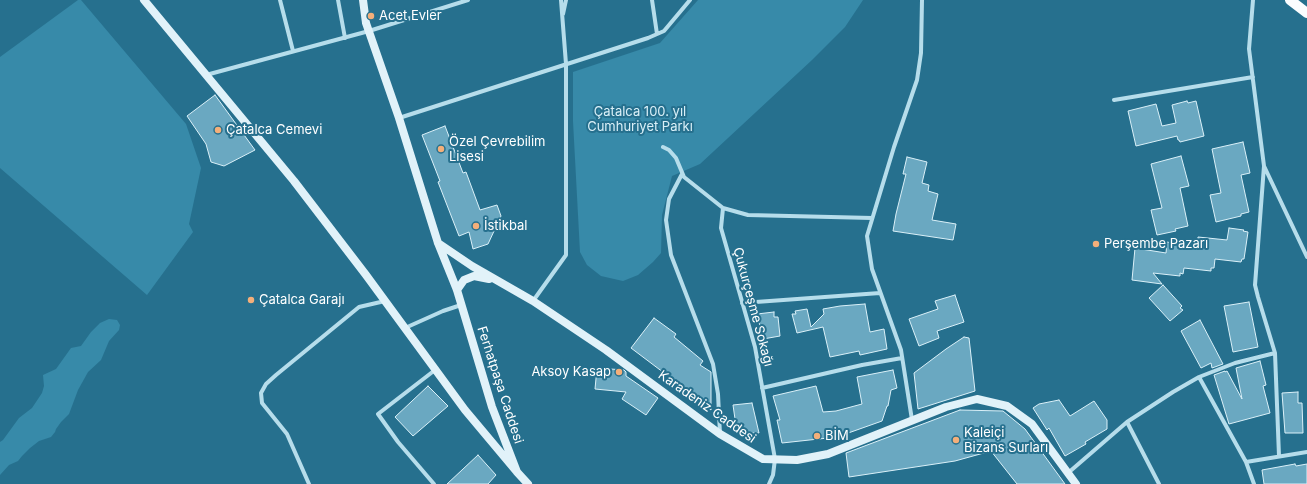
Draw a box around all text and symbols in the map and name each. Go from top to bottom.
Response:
place label: Acet Evler [379,8,442,24]
marker: Acet Evler [366,11,376,21]
park label: Çatalca 100. yıl Cumhuriyet Parkı [587,104,693,135]
place label: Çatalca Cemevi [226,122,322,138]
marker: Çatalca Cemevi [213,125,223,135]
place label: Özel Çevrebilim Lisesi [449,134,545,165]
marker: Özel Çevrebilim Lisesi [436,144,446,154]
place label: İstikbal [484,218,527,234]
marker: İstikbal [471,221,481,231]
place label: Perşembe Pazarı [1104,236,1208,252]
marker: Perşembe Pazarı [1091,239,1101,249]
street label: Çukurçeşme Sokağı [730,246,776,368]
place label: Çatalca Garajı [259,292,345,308]
marker: Çatalca Garajı [246,295,256,305]
street label: Ferhatpaşa Caddesi [474,324,526,446]
place label: Aksoy Kasap [531,364,611,380]
marker: Aksoy Kasap [614,367,624,377]
street label: Karadeniz Caddesi [655,367,759,447]
place label: Kaleiçi Bizans Surları [964,425,1048,456]
place label: BİM [825,428,849,444]
marker: BİM [812,431,822,441]
marker: Kaleiçi Bizans Surları [951,435,961,445]

